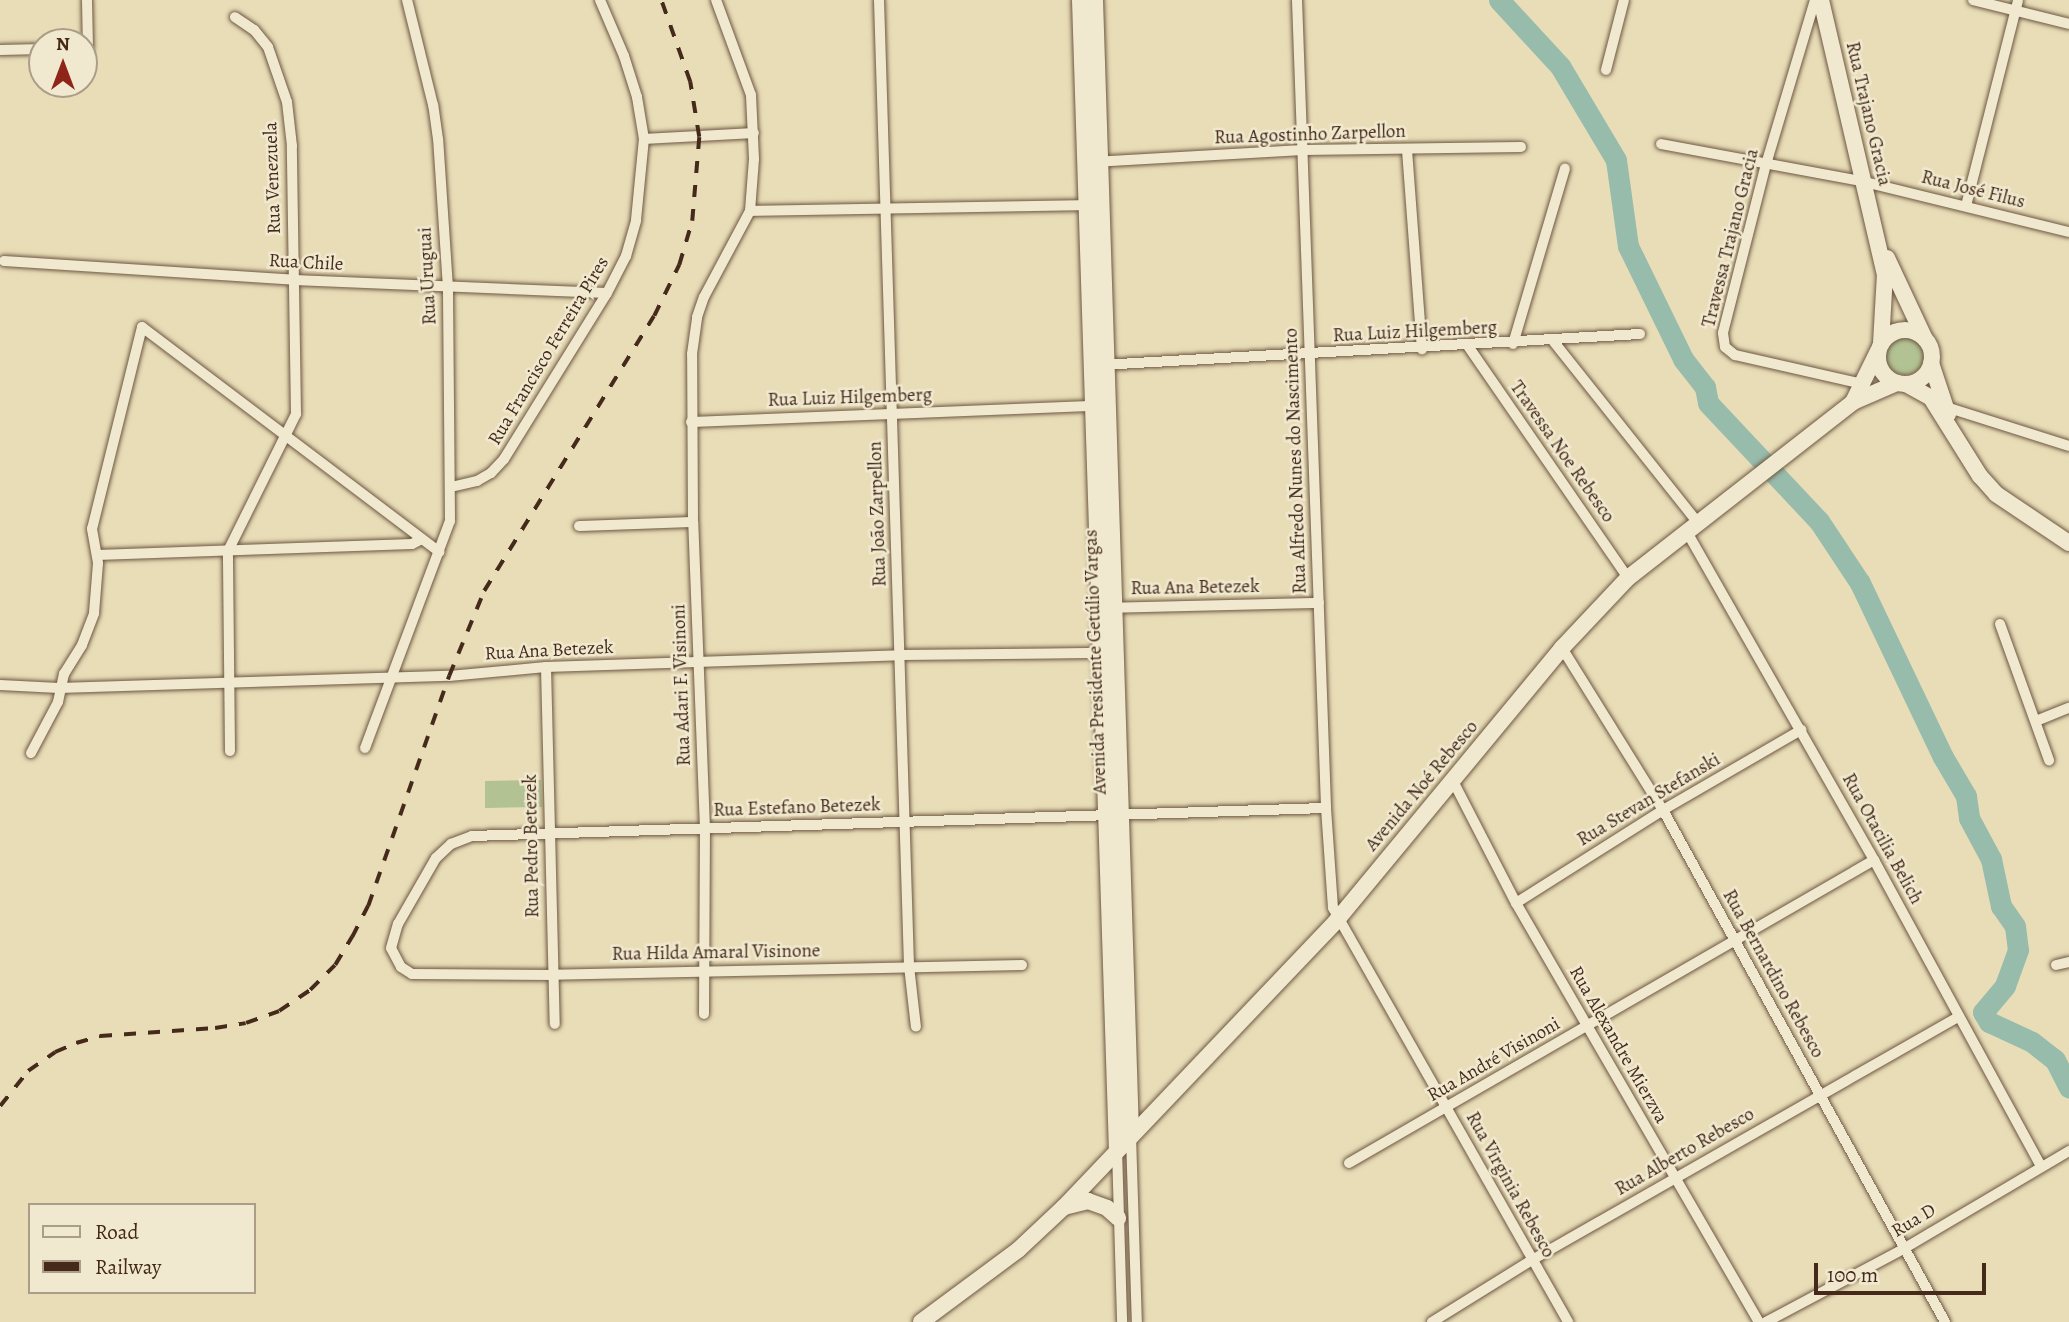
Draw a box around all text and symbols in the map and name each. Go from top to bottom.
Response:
north arrow [28,28,98,98]
text: N [56,31,70,57]
street label: Rua Trajano Gracia [1840,40,1896,188]
street label: Rua Agostinho Zarpellon [1214,120,1406,150]
street label: Rua Venezuela [260,121,286,235]
street label: Travessa Trajano Gracia [1698,146,1764,330]
street label: Rua José Filus [1919,166,2027,214]
street label: Rua Uruguai [414,226,442,326]
street label: Rua Chile [268,250,344,276]
street label: Rua Francisco Ferreira Pires [484,253,614,449]
street label: Rua Luiz Hilgemberg [1332,316,1498,348]
street label: Rua Alfredo Nunes do Nascimento [1280,328,1312,594]
street label: Travessa Noe Rebesco [1505,377,1619,527]
street label: Rua Luiz Hilgemberg [767,384,933,412]
street label: Rua João Zarpellon [864,441,892,587]
street label: Avenida Presidente Getúlio Vargas [1080,529,1112,795]
street label: Rua Ana Betezek [1130,575,1260,601]
street label: Rua Adari F. Visinoni [668,603,696,767]
street label: Rua Ana Betezek [484,636,614,666]
street label: Avenida Noé Rebesco [1361,716,1483,856]
street label: Rua Stevan Stefanski [1573,748,1725,852]
street label: Rua Otacilia Belich [1837,770,1927,908]
street label: Rua Pedro Betezek [519,774,545,918]
street label: Rua Estefano Betezek [713,794,881,822]
street label: Rua Bernardino Rebesco [1717,886,1829,1062]
street label: Rua Hilda Amaral Visinone [612,940,820,966]
street label: Rua Alexandre Mierzva [1564,962,1672,1128]
street label: Rua André Visinoni [1424,1013,1564,1107]
street label: Rua Alberto Rebesco [1611,1103,1759,1201]
street label: Rua Virginia Rebesco [1460,1108,1560,1262]
street label: Rua D [1888,1199,1940,1243]
legend [28,1203,256,1294]
text: Road [95,1218,139,1246]
scale bar [1817,1248,1988,1292]
text: Railway [95,1253,161,1281]
text: 100 m [1827,1261,1878,1289]

